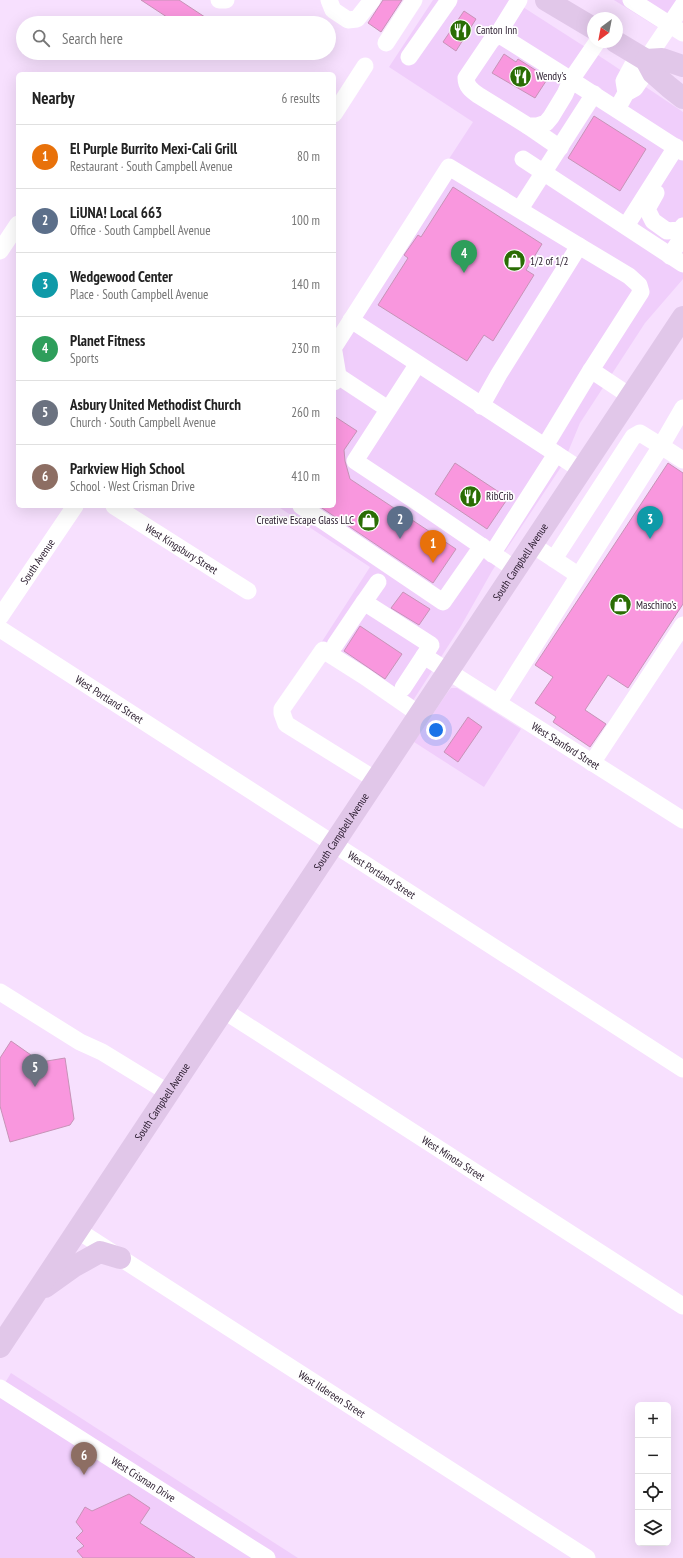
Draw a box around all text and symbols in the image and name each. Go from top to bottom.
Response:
north arrow [587,12,623,48]
search box [16,16,336,60]
restaurant icon: Canton Inn [447,17,473,43]
place label: Canton Inn [476,23,517,37]
icon: search [30,27,52,49]
text: Search here [62,29,123,48]
restaurant icon: Wendy's [507,63,533,89]
place label: Wendy's [536,69,567,83]
text: Nearby [32,87,75,109]
text: 6 results [281,90,320,107]
text: El Purple Burrito Mexi-Cali Grill [70,139,237,158]
text: 1 [42,148,48,165]
text: 80 m [297,148,320,165]
text: Restaurant · South Campbell Avenue [70,158,233,175]
text: LiUNA! Local 663 [70,203,162,222]
text: 2 [42,212,48,229]
text: 100 m [291,212,320,229]
text: Office · South Campbell Avenue [70,222,211,239]
pin: 4 [451,240,477,273]
shop icon: 1/2 of 1/2 [502,248,528,274]
place label: 1/2 of 1/2 [530,254,568,268]
text: Wedgewood Center [70,267,173,286]
text: 3 [42,276,48,293]
text: 140 m [291,276,320,293]
text: Place · South Campbell Avenue [70,286,208,303]
text: Planet Fitness [70,331,145,350]
text: 4 [42,340,48,357]
text: 230 m [291,340,320,357]
text: Sports [70,350,99,367]
text: Asbury United Methodist Church [70,395,241,414]
text: 5 [42,404,48,421]
text: 260 m [291,404,320,421]
text: Church · South Campbell Avenue [70,414,216,431]
text: Parkview High School [70,459,185,478]
text: 6 [42,468,48,485]
text: 410 m [291,468,320,485]
text: School · West Crisman Drive [70,478,195,495]
restaurant icon: RibCrib [458,483,484,509]
place label: RibCrib [486,489,514,503]
pin: 2 [387,506,413,539]
pin: 3 [637,506,663,539]
shop icon: Creative Escape Glass LLC [356,507,382,533]
place label: Creative Escape Glass LLC [256,513,354,527]
street label: South Campbell Avenue [490,520,551,603]
street label: West Kingsbury Street [143,521,221,577]
pin: 1 [420,530,446,563]
street label: South Avenue [17,536,58,587]
shop icon: Maschino's [607,592,633,618]
place label: Maschino's [636,598,677,612]
street label: West Portland Street [73,672,146,726]
street label: West Stanford Street [529,719,602,773]
your location [426,720,446,740]
street label: South Campbell Avenue [310,790,372,873]
street label: West Portland Street [345,848,418,902]
pin: 5 [22,1054,48,1087]
street label: South Campbell Avenue [131,1060,193,1143]
street label: West Minota Street [419,1133,488,1184]
street label: West Ildereen Street [296,1367,368,1421]
map controls [635,1402,671,1546]
button: + [635,1402,671,1438]
button: − [635,1438,671,1474]
pin: 6 [71,1442,97,1475]
street label: West Crisman Drive [109,1454,179,1505]
button: locate [635,1474,671,1510]
button: layers [635,1510,671,1546]

